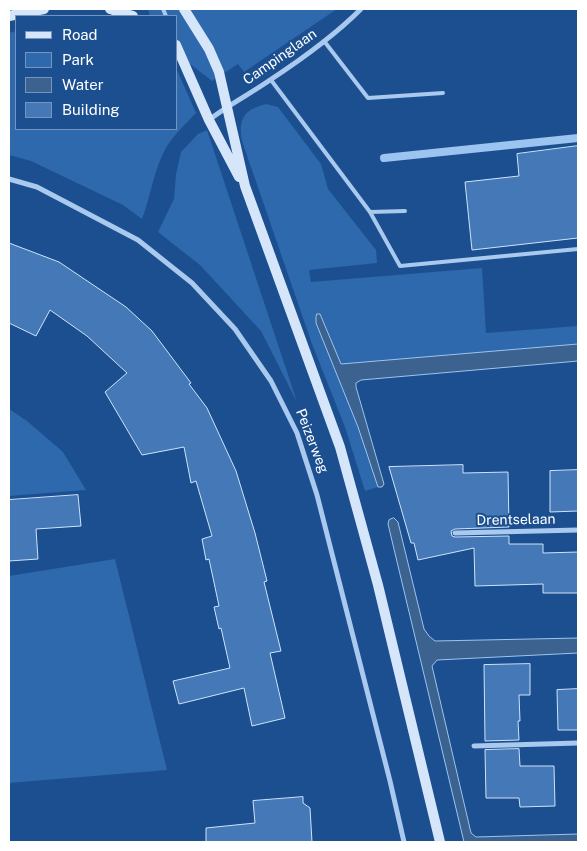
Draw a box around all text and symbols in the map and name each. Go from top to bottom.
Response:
legend [15,15,178,130]
text: Road [62,26,98,43]
street label: Campinglaan [240,26,320,88]
text: Park [62,51,94,68]
text: Water [62,76,104,93]
text: Building [62,101,120,118]
street label: Peizerweg [292,406,332,476]
street label: Drentselaan [476,511,556,529]

